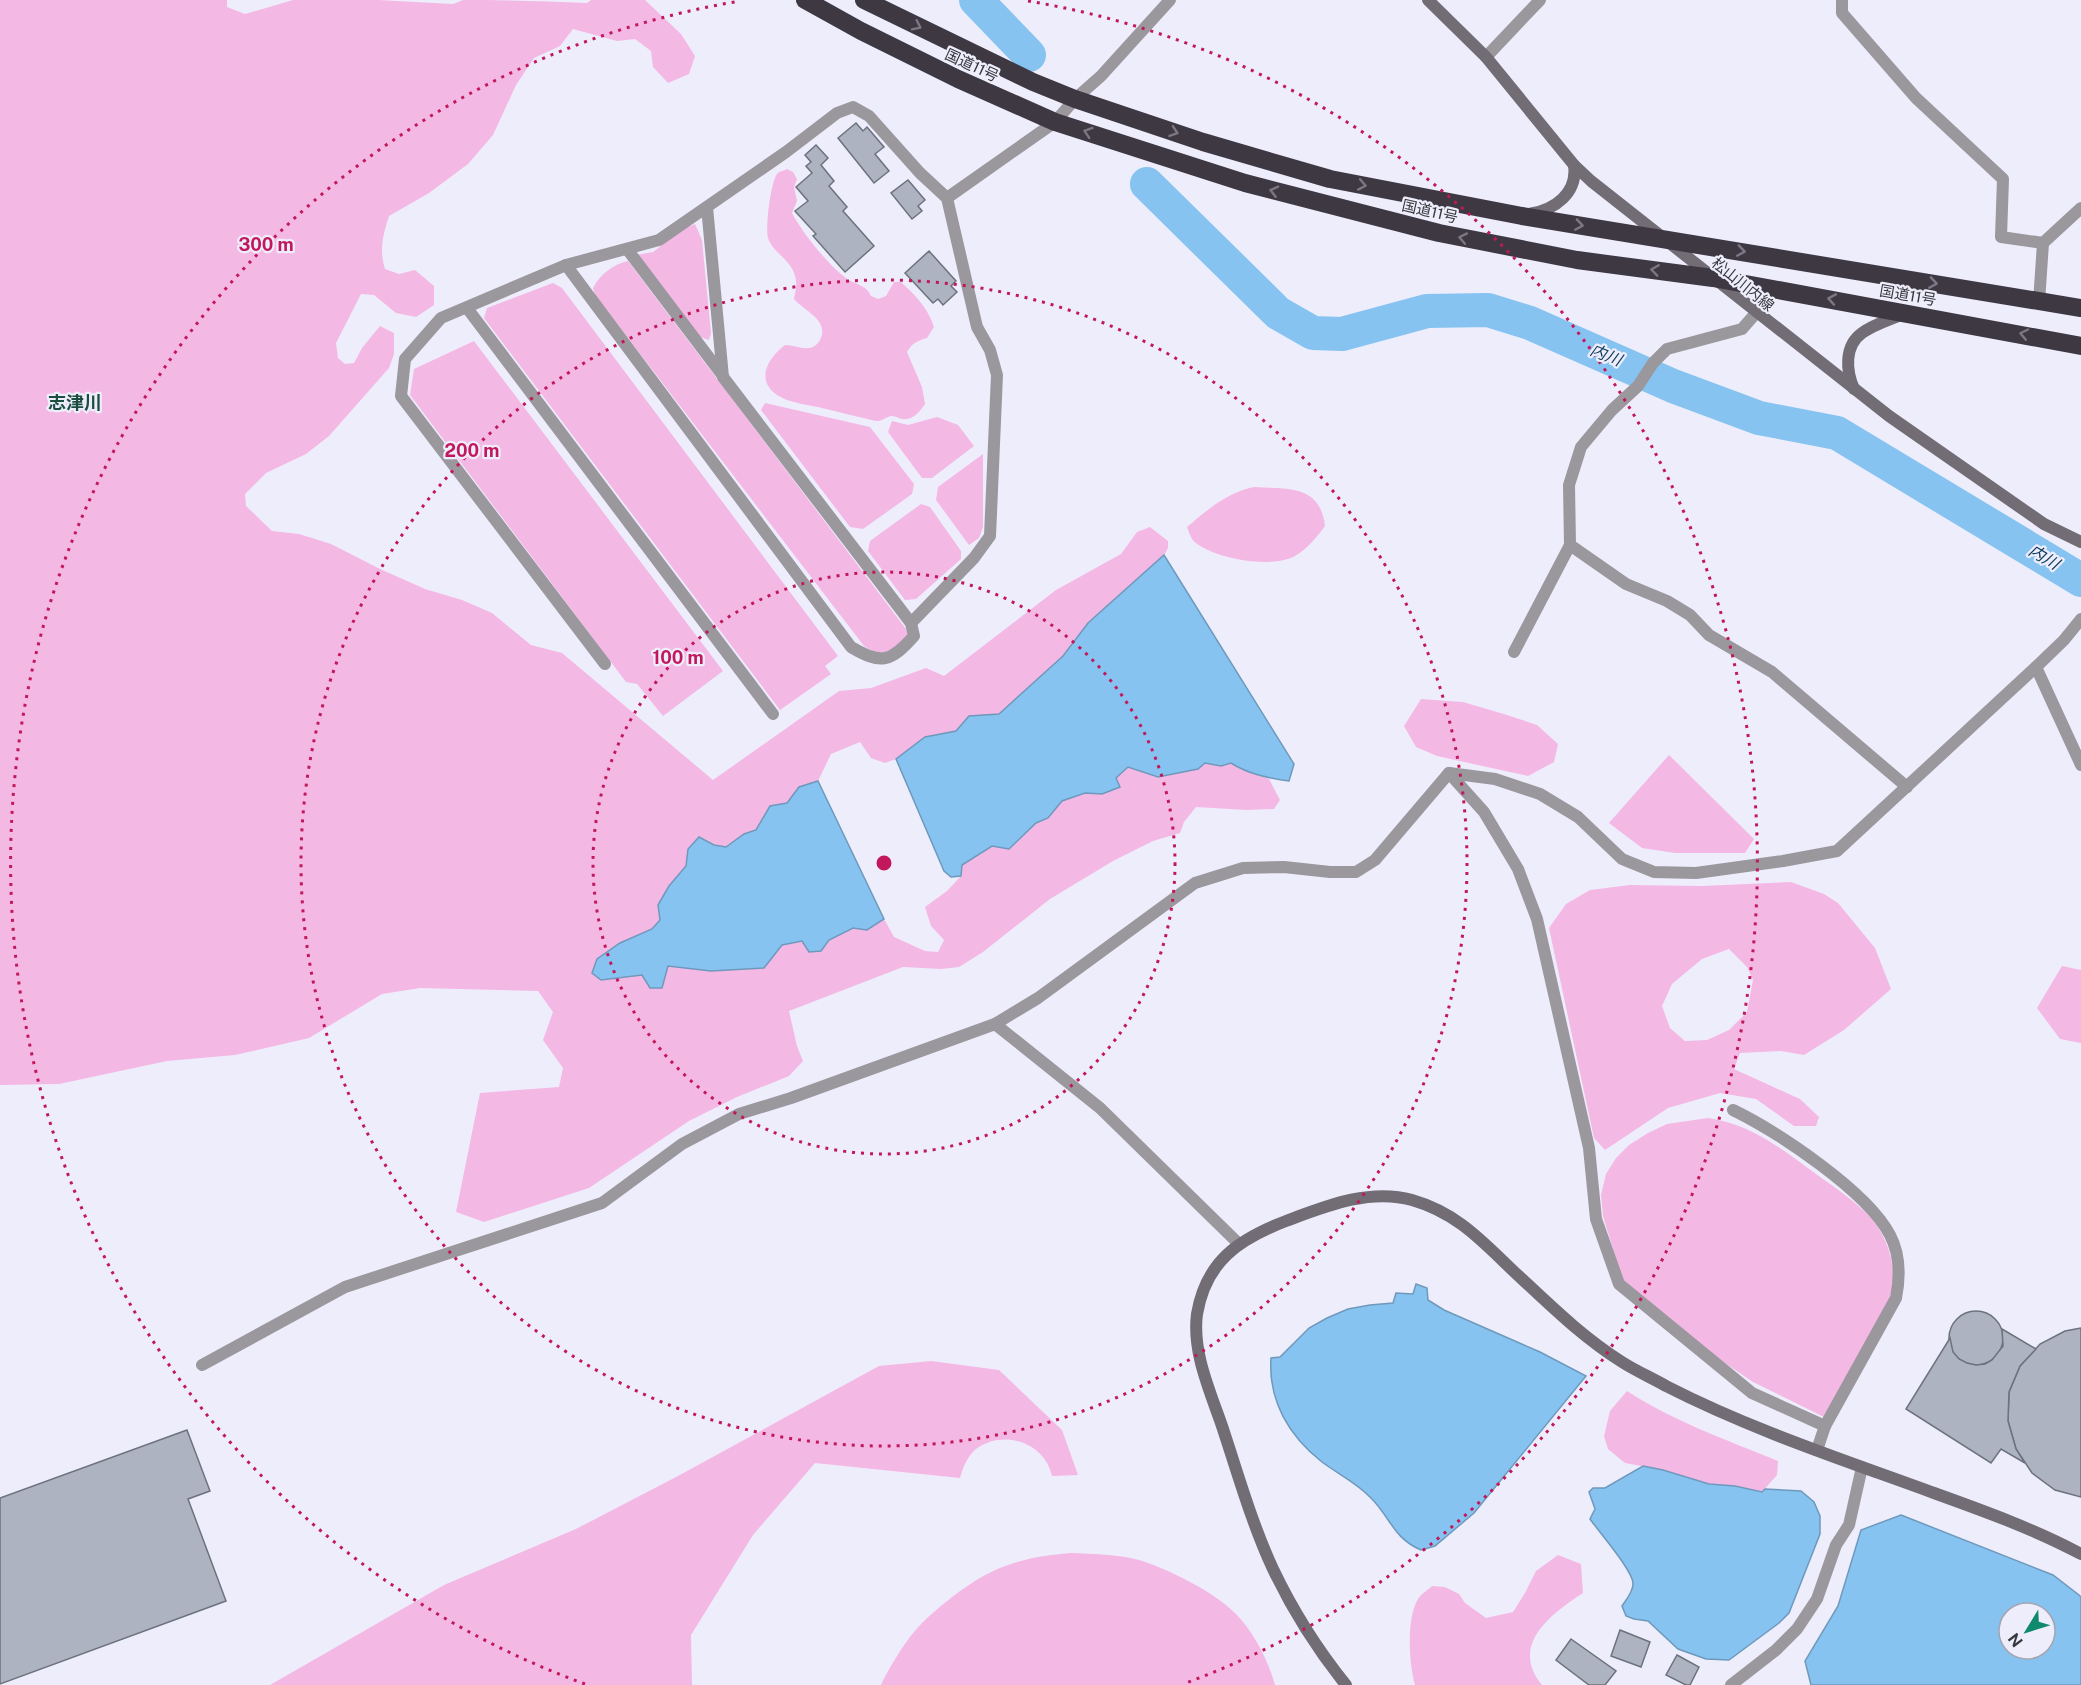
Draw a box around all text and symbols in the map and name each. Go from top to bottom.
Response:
one-way arrow [910,18,921,30]
street label: 国道11号 [942,45,1002,85]
one-way arrow [1168,125,1179,137]
one-way arrow [1083,127,1094,140]
one-way arrow [1357,178,1367,191]
one-way arrow [1269,185,1279,198]
street label: 国道11号 [1400,196,1460,226]
one-way arrow [1575,219,1584,231]
one-way arrow [1458,232,1468,245]
text: 300 m [238,234,294,255]
one-way arrow [1736,244,1746,257]
street label: 松山川内線 [1709,254,1777,314]
one-way arrow [1651,265,1660,277]
one-way arrow [1928,276,1938,289]
street label: 国道11号 [1878,282,1938,308]
one-way arrow [1827,294,1836,306]
one-way arrow [2019,329,2029,342]
water label: 内川 [1588,340,1626,371]
district label: 志津川 [48,392,102,413]
text: 200 m [445,440,499,461]
water label: 内川 [2025,541,2064,574]
text: 100 m [652,647,704,668]
centre of rings [874,853,894,873]
north arrow [1997,1601,2057,1661]
text: N [2004,1629,2027,1651]

